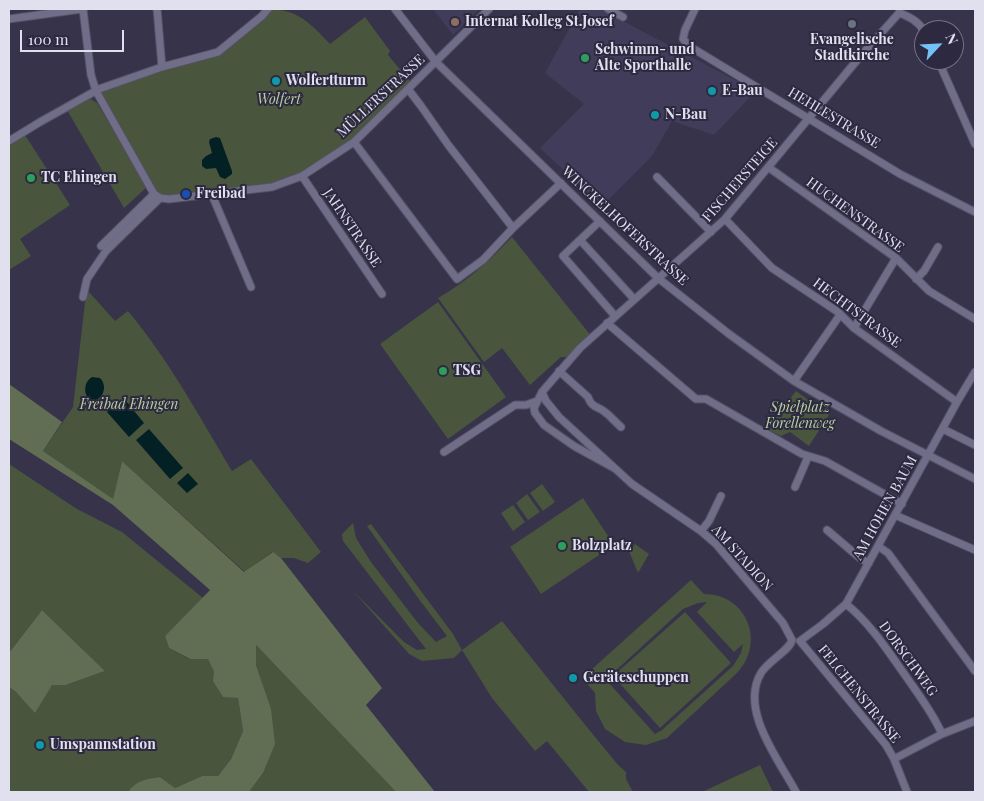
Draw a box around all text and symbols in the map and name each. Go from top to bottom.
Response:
place label: Internat Kolleg St.Josef [465,14,614,30]
marker: Internat Kolleg St.Josef [449,16,461,28]
marker: Evangelische Stadtkirche [846,18,858,30]
scale bar [22,20,126,52]
north arrow [914,20,964,70]
text: 100 m [28,29,69,49]
text: N [941,30,963,47]
place label: Evangelische Stadtkirche [810,32,894,64]
place label: Schwimm- und Alte Sporthalle [595,42,695,74]
street label: MÜLLERSTRASSE [334,51,428,141]
marker: Schwimm- und Alte Sporthalle [579,52,591,64]
place label: Wolfertturm [286,73,366,89]
marker: Wolfertturm [270,75,282,87]
place label: E-Bau [722,83,763,99]
street label: HEHLESTRASSE [785,84,883,152]
marker: E-Bau [706,85,718,97]
park label: Wolfert [257,92,301,108]
place label: N-Bau [665,107,707,123]
marker: N-Bau [649,109,661,121]
street label: FISCHERSTEIGE [699,135,781,225]
street label: WINCKELHOFERSTRASSE [558,163,692,289]
place label: TC Ehingen [41,170,117,186]
marker: TC Ehingen [25,172,37,184]
street label: HUCHENSTRASSE [803,174,907,256]
street label: JAHNSTRASSE [320,185,384,271]
place label: Freibad [196,186,246,202]
marker: Freibad [180,188,192,200]
street label: HECHTSTRASSE [810,274,904,352]
place label: TSG [453,363,481,379]
marker: TSG [437,365,449,377]
park label: Freibad Ehingen [80,397,178,413]
park label: Spielplatz Forellenweg [765,400,835,432]
street label: AM HOHEN BAUM [849,453,921,563]
street label: AM STADION [708,521,776,595]
place label: Bolzplatz [572,538,632,554]
marker: Bolzplatz [556,540,568,552]
street label: DORSCHWEG [875,618,941,700]
street label: FELCHENSTRASSE [814,642,904,746]
place label: Geräteschuppen [583,670,689,686]
marker: Geräteschuppen [567,672,579,684]
place label: Umspannstation [50,737,156,753]
marker: Umspannstation [34,739,46,751]

